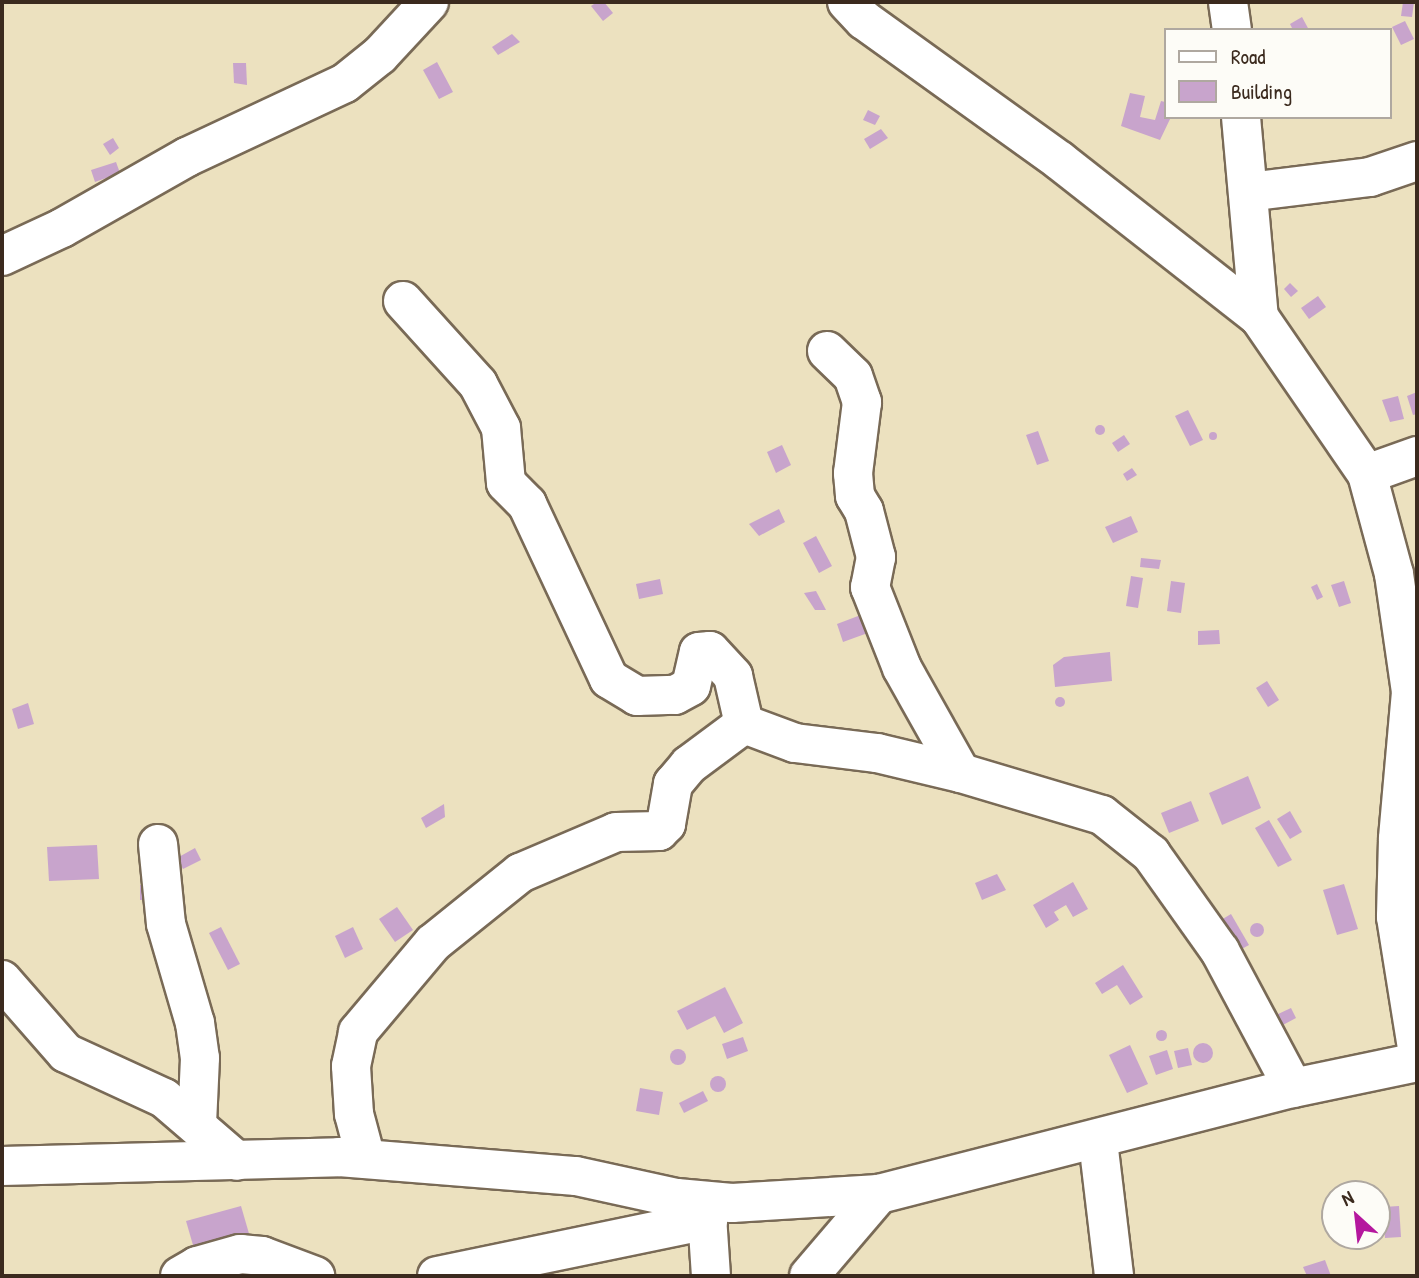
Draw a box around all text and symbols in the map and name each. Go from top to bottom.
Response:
legend [1164,28,1391,119]
text: Road [1231,42,1265,71]
text: Building [1231,77,1292,106]
north arrow [1321,1180,1391,1250]
text: N [1337,1184,1358,1212]

